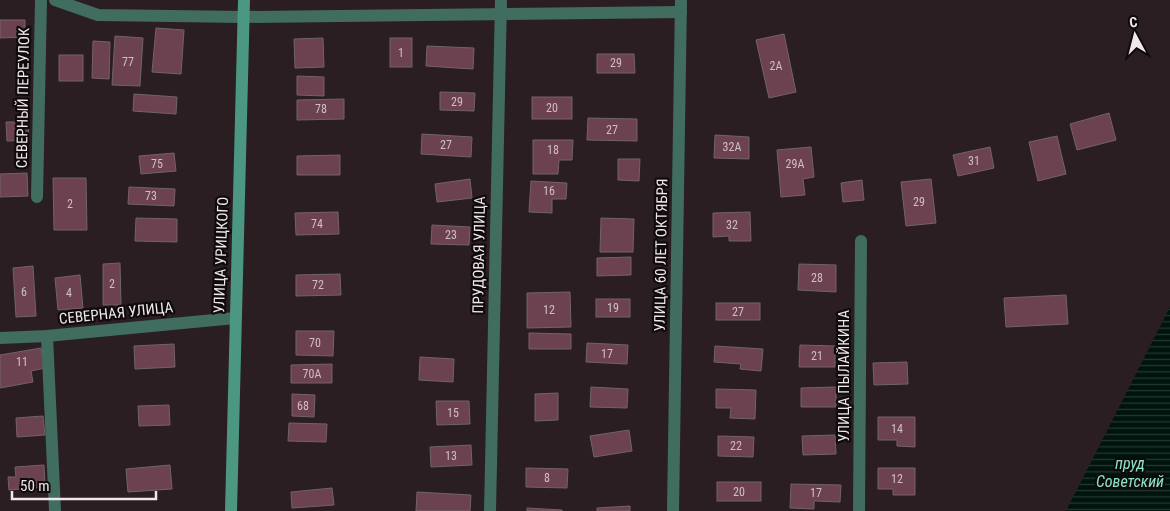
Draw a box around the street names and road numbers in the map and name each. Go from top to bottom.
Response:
street label: СЕВЕРНЫЙ ПЕРЕУЛОК [13,27,33,168]
street label: УЛИЦА 60 ЛЕТ ОКТЯБРЯ [651,178,671,332]
street label: УЛИЦА УРИЦКОГО [210,196,232,314]
street label: ПРУДОВАЯ УЛИЦА [469,196,489,314]
street label: СЕВЕРНАЯ УЛИЦА [58,298,174,328]
street label: УЛИЦА ПЫЛАЙКИНА [835,310,853,442]

